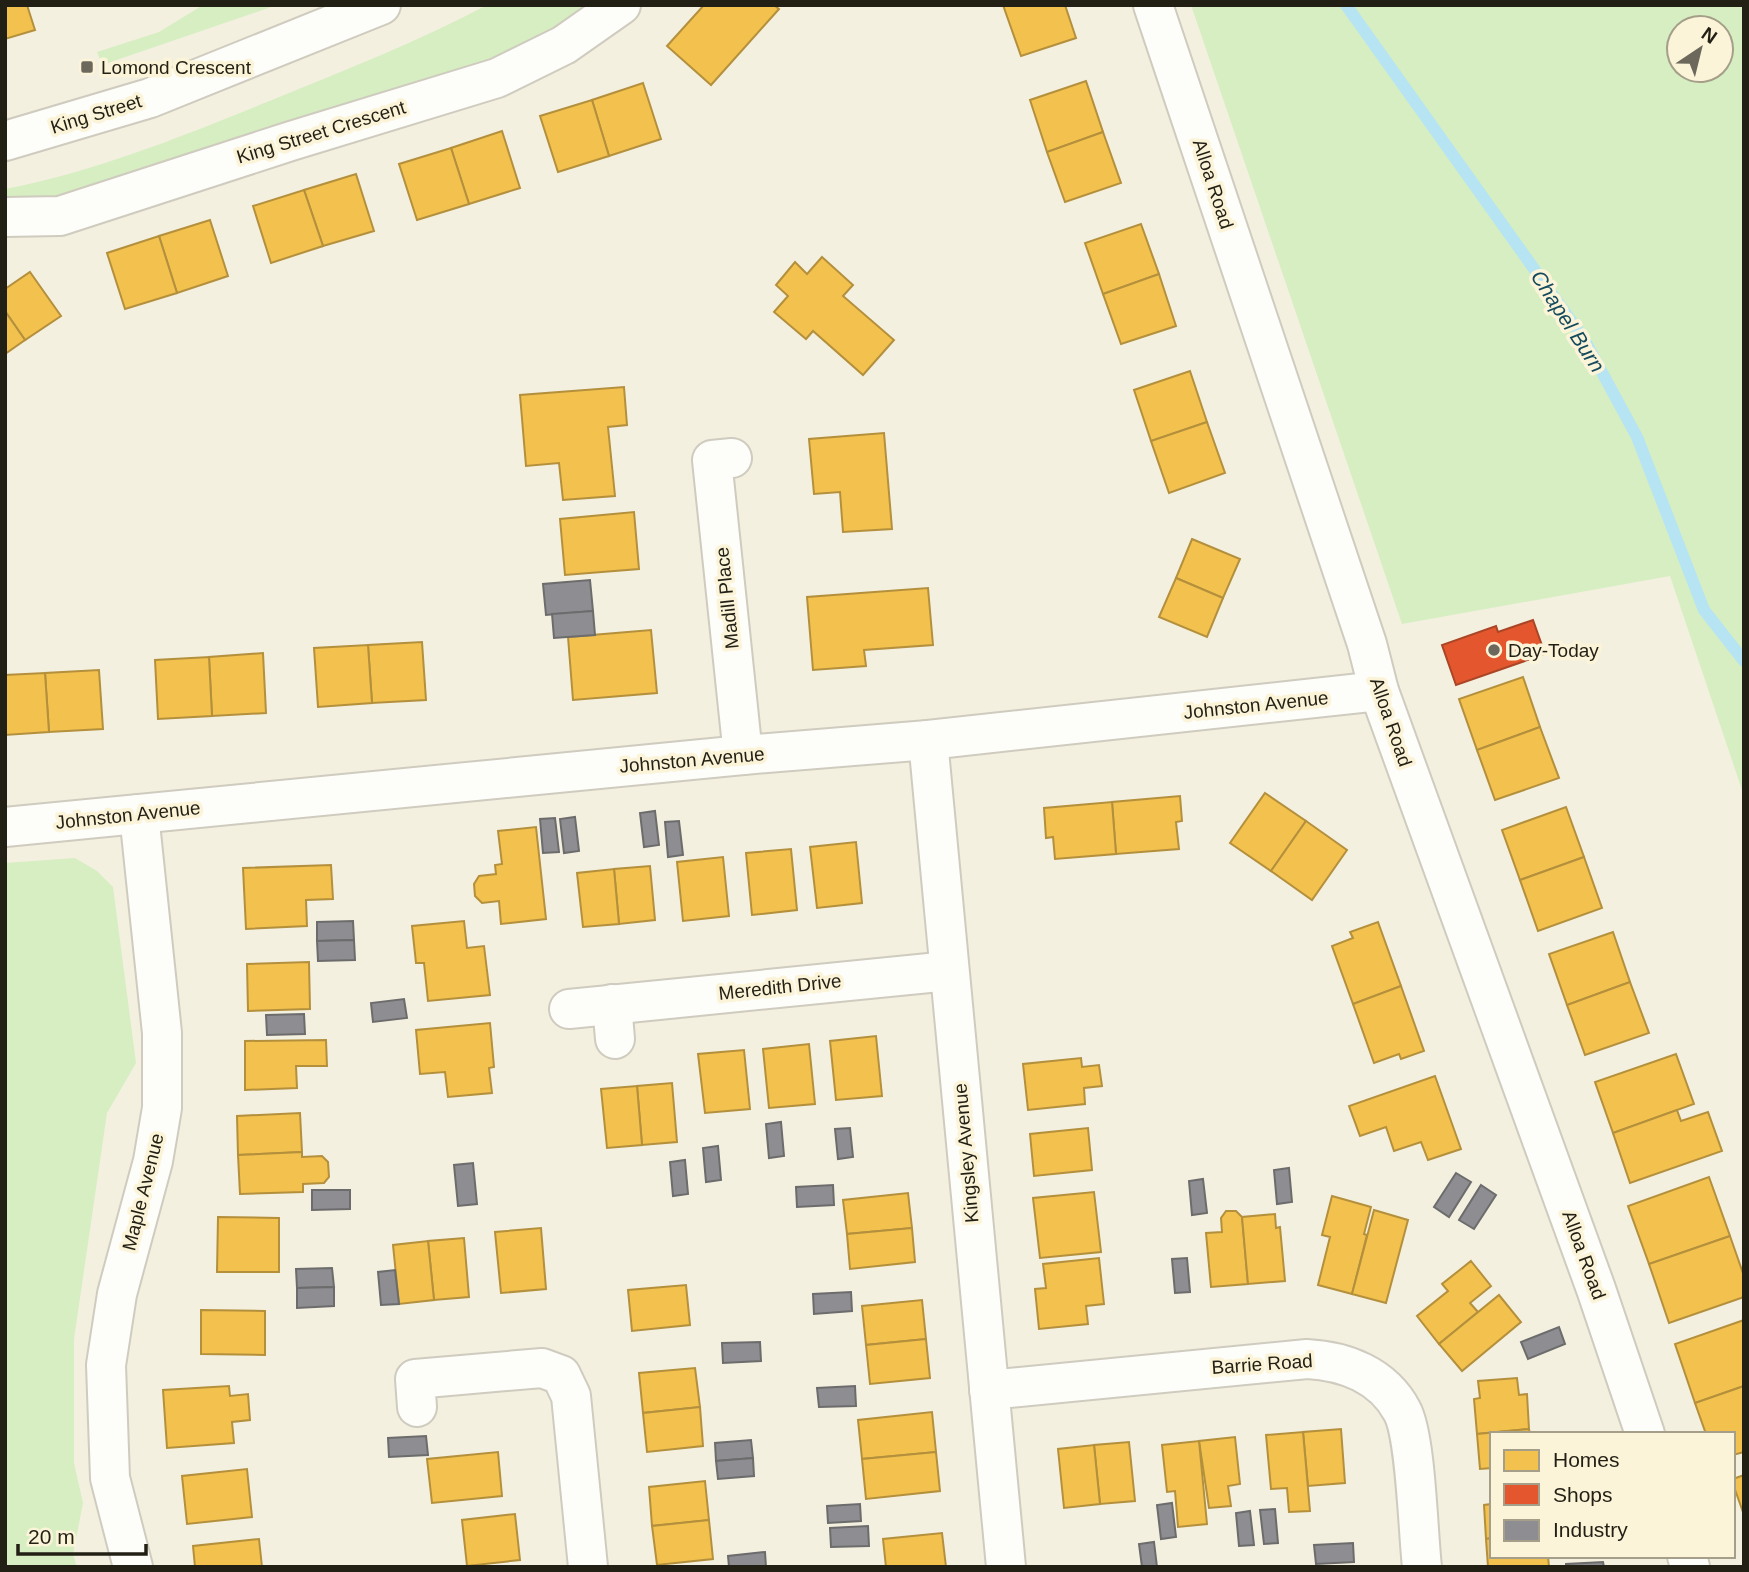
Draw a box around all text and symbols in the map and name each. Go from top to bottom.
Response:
north arrow [1665,14,1735,84]
text: N [1698,23,1721,48]
place label: Lomond Crescent [101,57,252,78]
marker: Lomond Crescent [79,59,95,75]
street label: King Street [48,90,145,138]
street label: King Street Crescent [234,96,409,168]
street label: Alloa Road [1189,137,1237,231]
water label: Chapel Burn [1527,266,1609,376]
street label: Madill Place [711,546,743,650]
place label: Day-Today [1508,640,1599,661]
marker: Day-Today [1486,642,1502,658]
street label: Alloa Road [1366,675,1416,769]
street label: Johnston Avenue [1183,687,1329,723]
street label: Johnston Avenue [619,743,765,777]
street label: Johnston Avenue [55,797,201,833]
street label: Meredith Drive [717,970,843,1004]
street label: Kingsley Avenue [949,1082,983,1224]
street label: Maple Avenue [118,1131,168,1253]
street label: Alloa Road [1558,1208,1610,1302]
street label: Barrie Road [1211,1350,1313,1378]
legend [1490,1432,1735,1558]
text: Homes [1553,1448,1620,1471]
text: Shops [1553,1483,1613,1506]
scale bar [18,1512,145,1556]
text: Industry [1553,1518,1628,1541]
text: 20 m [28,1525,75,1548]

